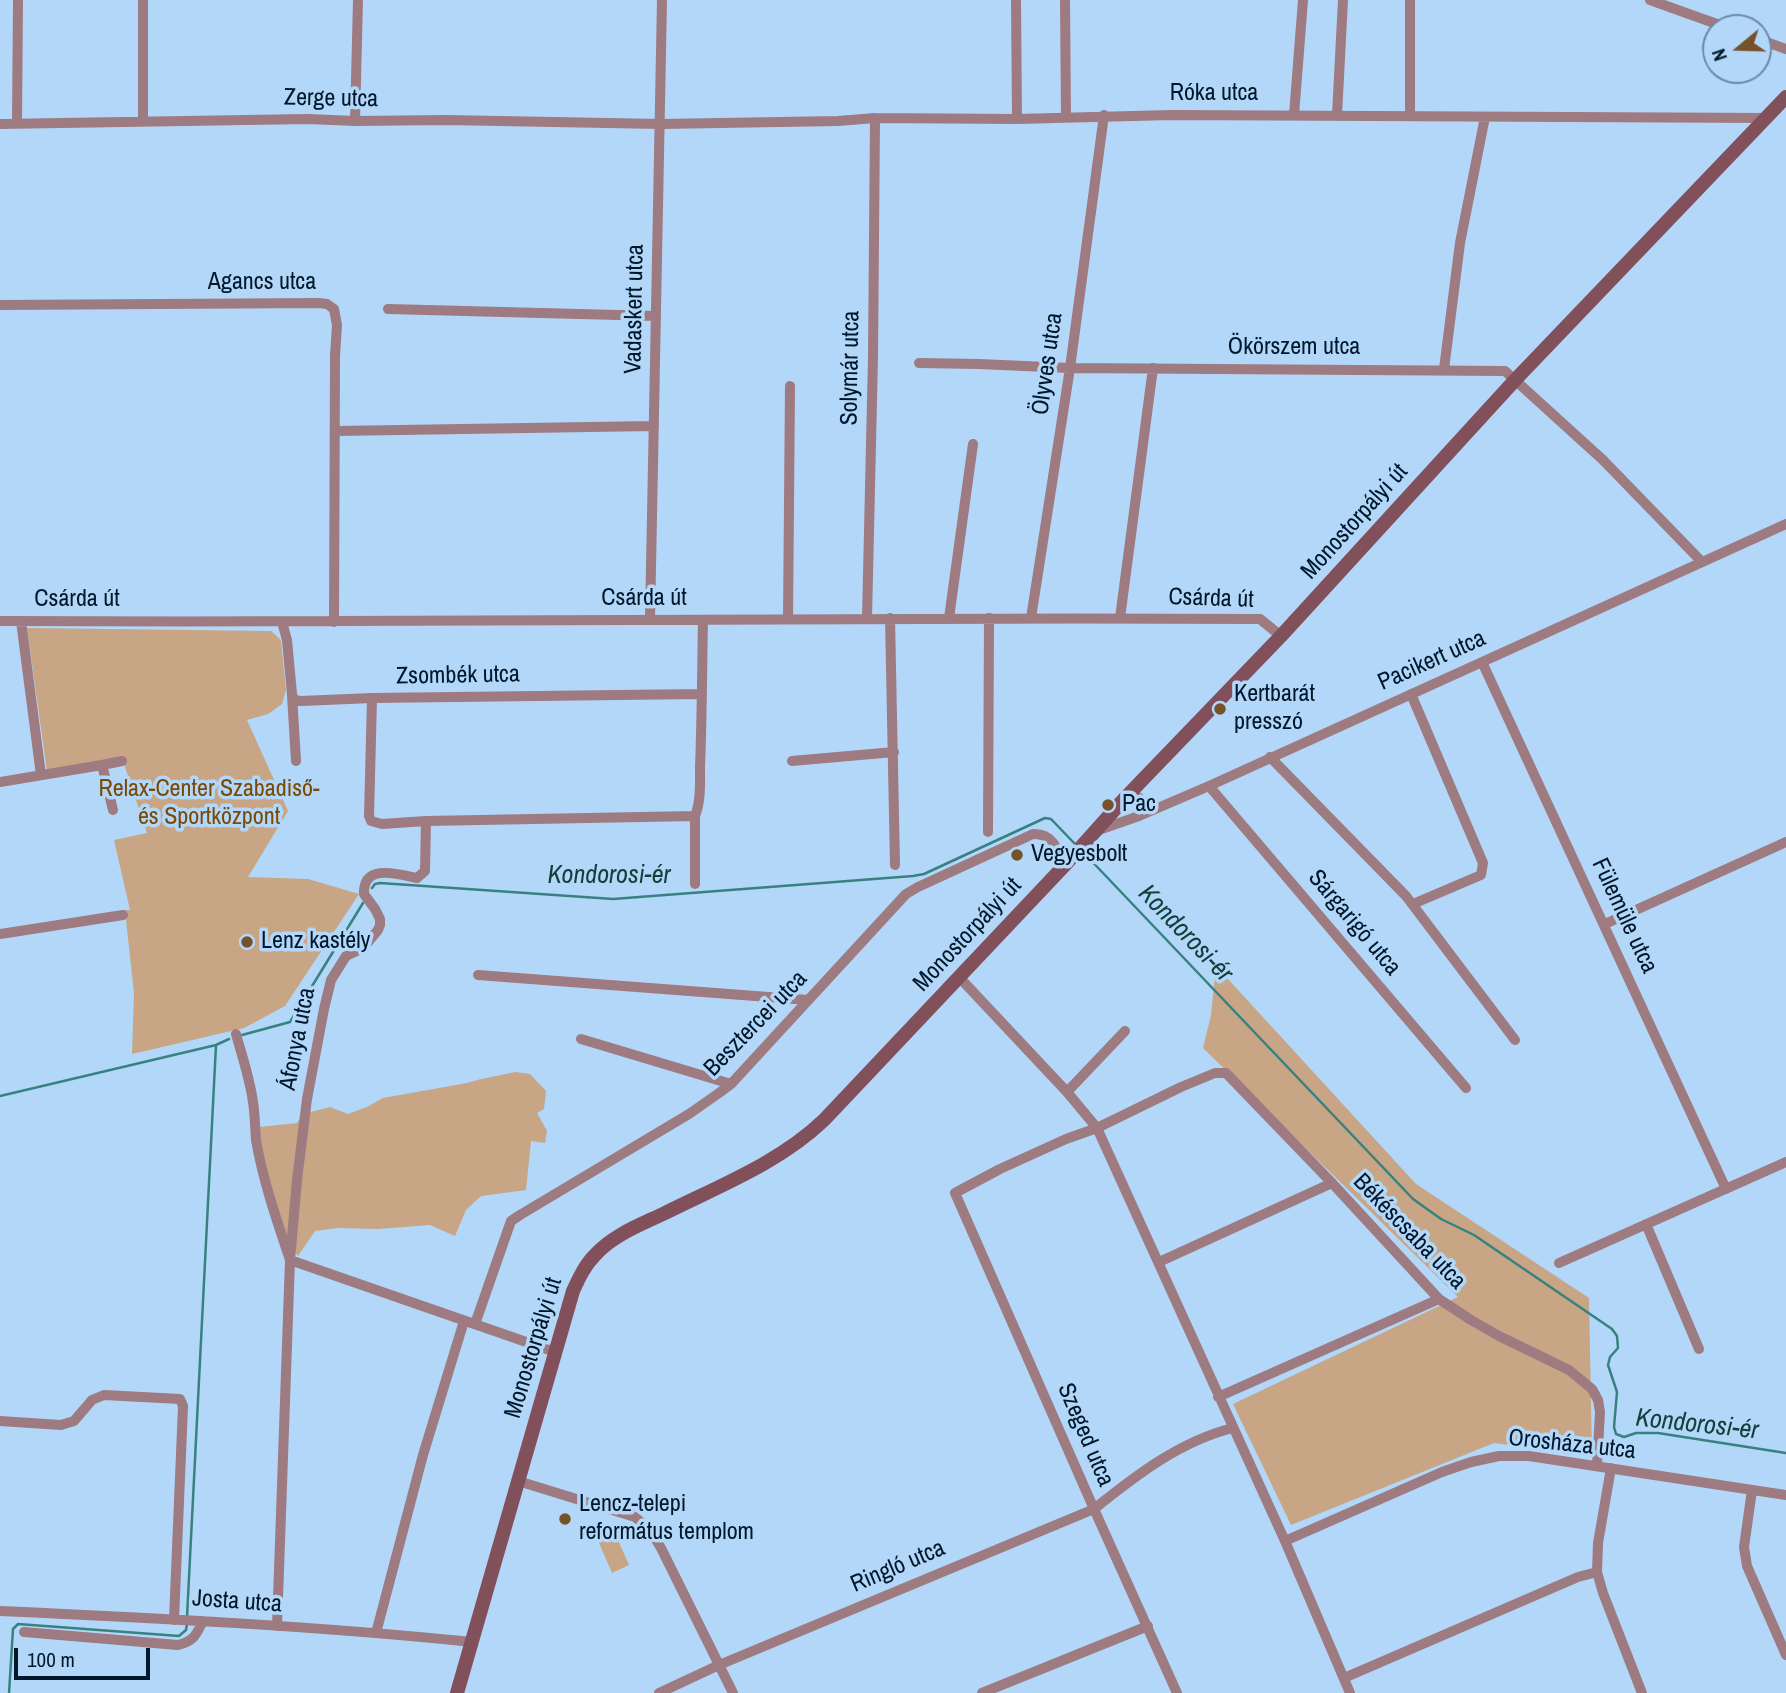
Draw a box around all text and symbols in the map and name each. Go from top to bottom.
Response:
north arrow [1702,14,1772,84]
text: N [1705,46,1733,65]
street label: Róka utca [1170,80,1258,108]
street label: Zerge utca [284,84,378,114]
street label: Vadaskert utca [619,244,651,374]
street label: Agancs utca [208,269,316,297]
street label: Solymár utca [836,310,866,426]
street label: Ölyves utca [1027,311,1069,417]
street label: Ökörszem utca [1228,334,1360,362]
street label: Monostorpályi út [1296,458,1414,586]
street label: Csárda út [1168,583,1254,615]
street label: Csárda út [601,585,687,613]
street label: Csárda út [34,586,120,614]
street label: Pacikert utca [1374,624,1490,698]
street label: Zsombék utca [396,661,520,691]
place label: Kertbarát presszó [1234,681,1315,737]
marker: Kertbarát presszó [1212,701,1228,717]
park label: Relax-Center Szabadiső- és Sportközpont [99,776,319,832]
place label: Pac [1122,791,1156,819]
marker: Pac [1100,797,1116,813]
place label: Vegyesbolt [1031,841,1127,869]
marker: Vegyesbolt [1009,847,1025,863]
street label: Fülemüle utca [1585,854,1663,978]
water label: Kondorosi-ér [547,860,671,892]
street label: Sárgarigó utca [1301,864,1407,982]
street label: Monostorpályi út [908,872,1028,998]
water label: Kondorosi-ér [1131,879,1239,989]
place label: Lenz kastély [261,928,370,956]
marker: Lenz kastély [239,934,255,950]
street label: Besztercei utca [699,965,813,1083]
street label: Áfonya utca [274,985,322,1093]
street label: Békéscsaba utca [1347,1168,1471,1296]
street label: Monostorpályi út [499,1274,569,1422]
street label: Szeged utca [1050,1379,1120,1491]
water label: Kondorosi-ér [1634,1403,1760,1447]
street label: Orosháza utca [1507,1424,1637,1466]
place label: Lencz-telepi református templom [579,1491,754,1547]
marker: Lencz-telepi református templom [557,1511,573,1527]
street label: Ringló utca [847,1534,949,1600]
street label: Josta utca [191,1585,283,1619]
scale bar [18,1634,154,1678]
text: 100 m [27,1645,75,1674]

